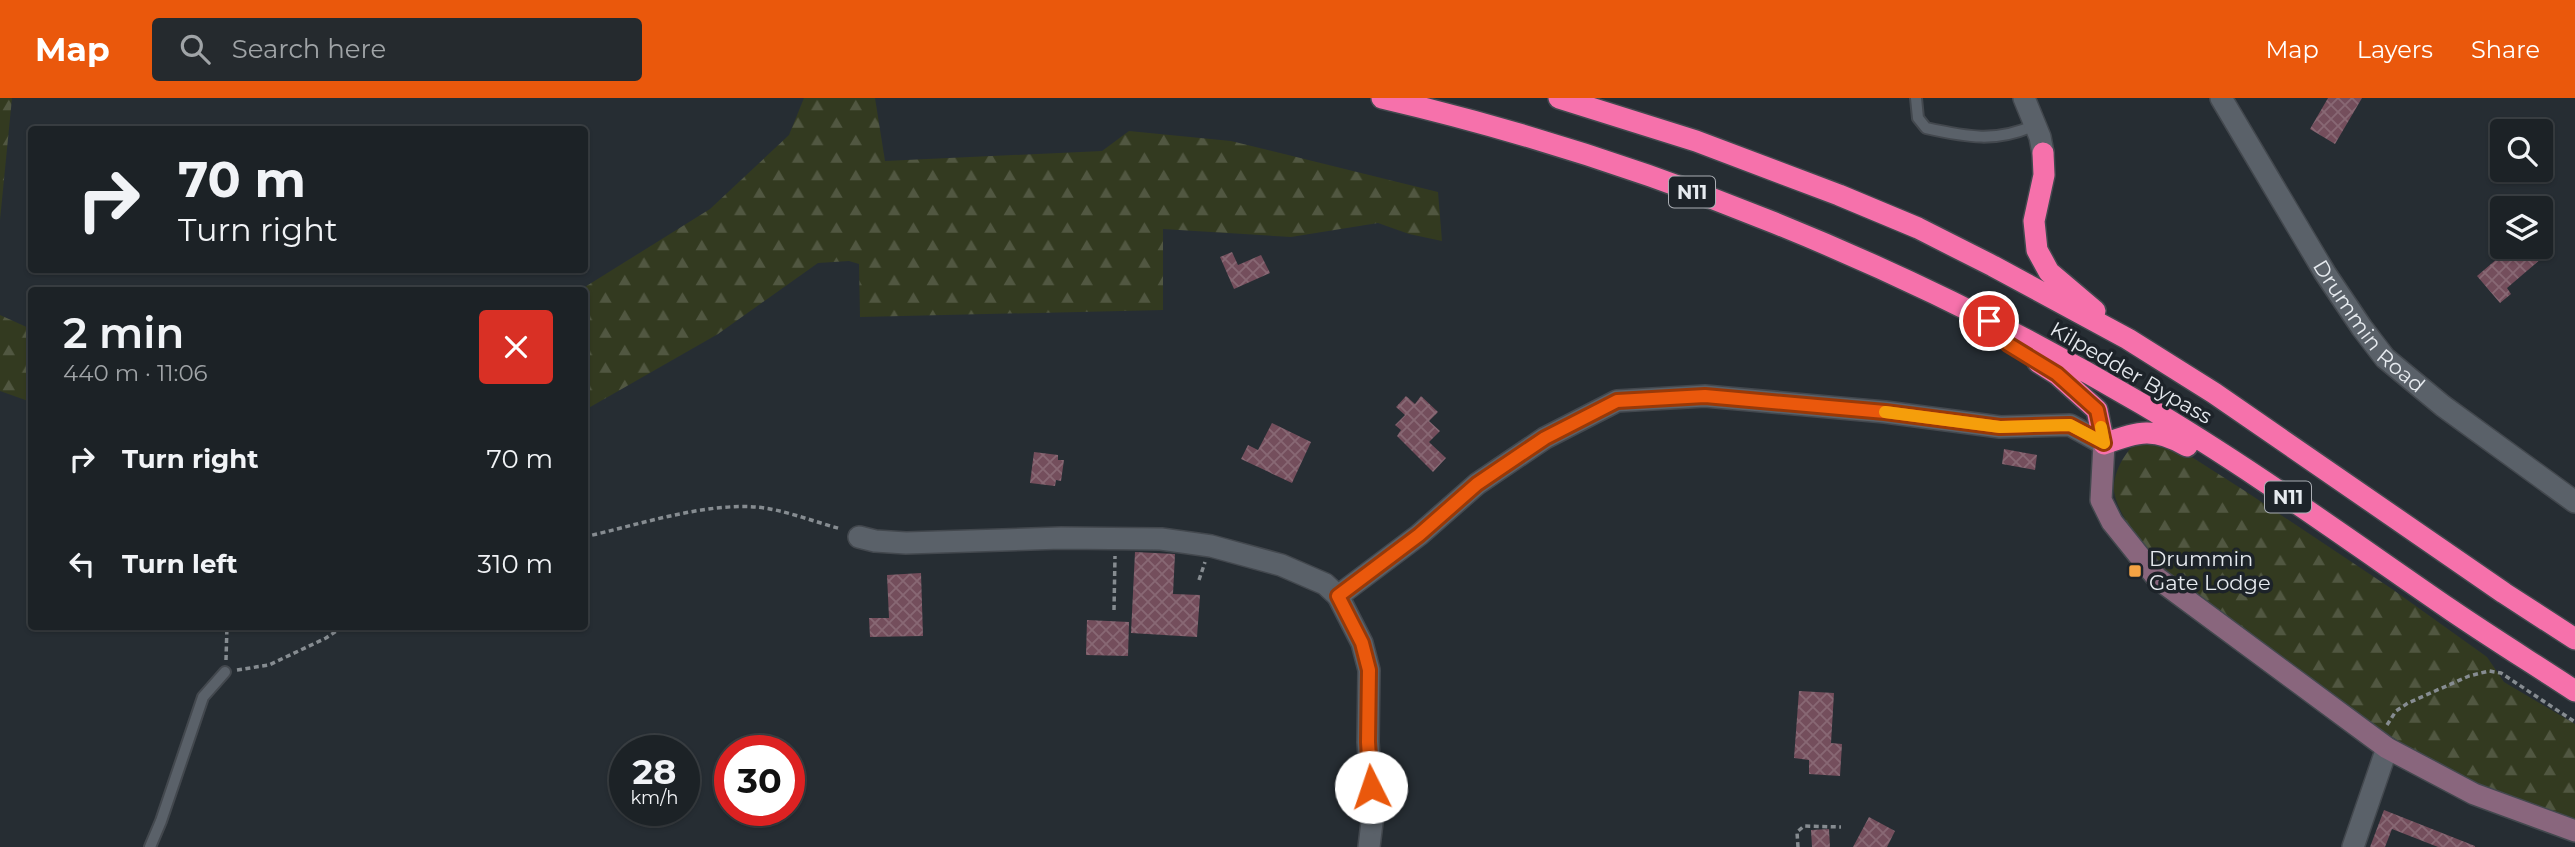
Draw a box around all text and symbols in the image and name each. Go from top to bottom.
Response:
search box [152,18,642,81]
text: Map [35,29,110,69]
icon: search [176,30,214,68]
text: Search here [232,33,386,65]
text: Map [2265,35,2319,64]
text: Layers [2357,35,2433,64]
text: Share [2471,35,2540,64]
map controls [2490,119,2553,259]
button: search [2490,119,2553,182]
text: 70 m [178,150,306,209]
icon: right [63,154,154,245]
road number: N11 [1669,176,1715,208]
button: layers [2490,196,2553,259]
text: Turn right [178,210,338,249]
street label: Drummin Road [2308,255,2430,398]
pin [1959,291,2019,351]
icon: arrive [1970,302,2008,340]
text: 2 min [63,307,184,359]
button: close [479,310,553,384]
street label: Kilpedder Bypass [2046,316,2217,429]
text: 440 m · 11:06 [63,359,208,387]
icon: right [63,440,101,478]
text: Turn right [122,443,258,475]
text: 70 m [487,443,553,475]
road number: N11 [2265,482,2311,512]
icon: left [63,545,101,583]
place label: Drummin Gate Lodge [2149,546,2271,595]
text: Turn left [122,548,238,580]
text: 310 m [477,548,553,580]
marker: Drummin Gate Lodge [2127,563,2143,579]
speed limit sign: 30 [714,735,805,826]
text: 28 [633,750,676,793]
position arrow [1334,750,1408,824]
text: km/h [630,787,679,809]

